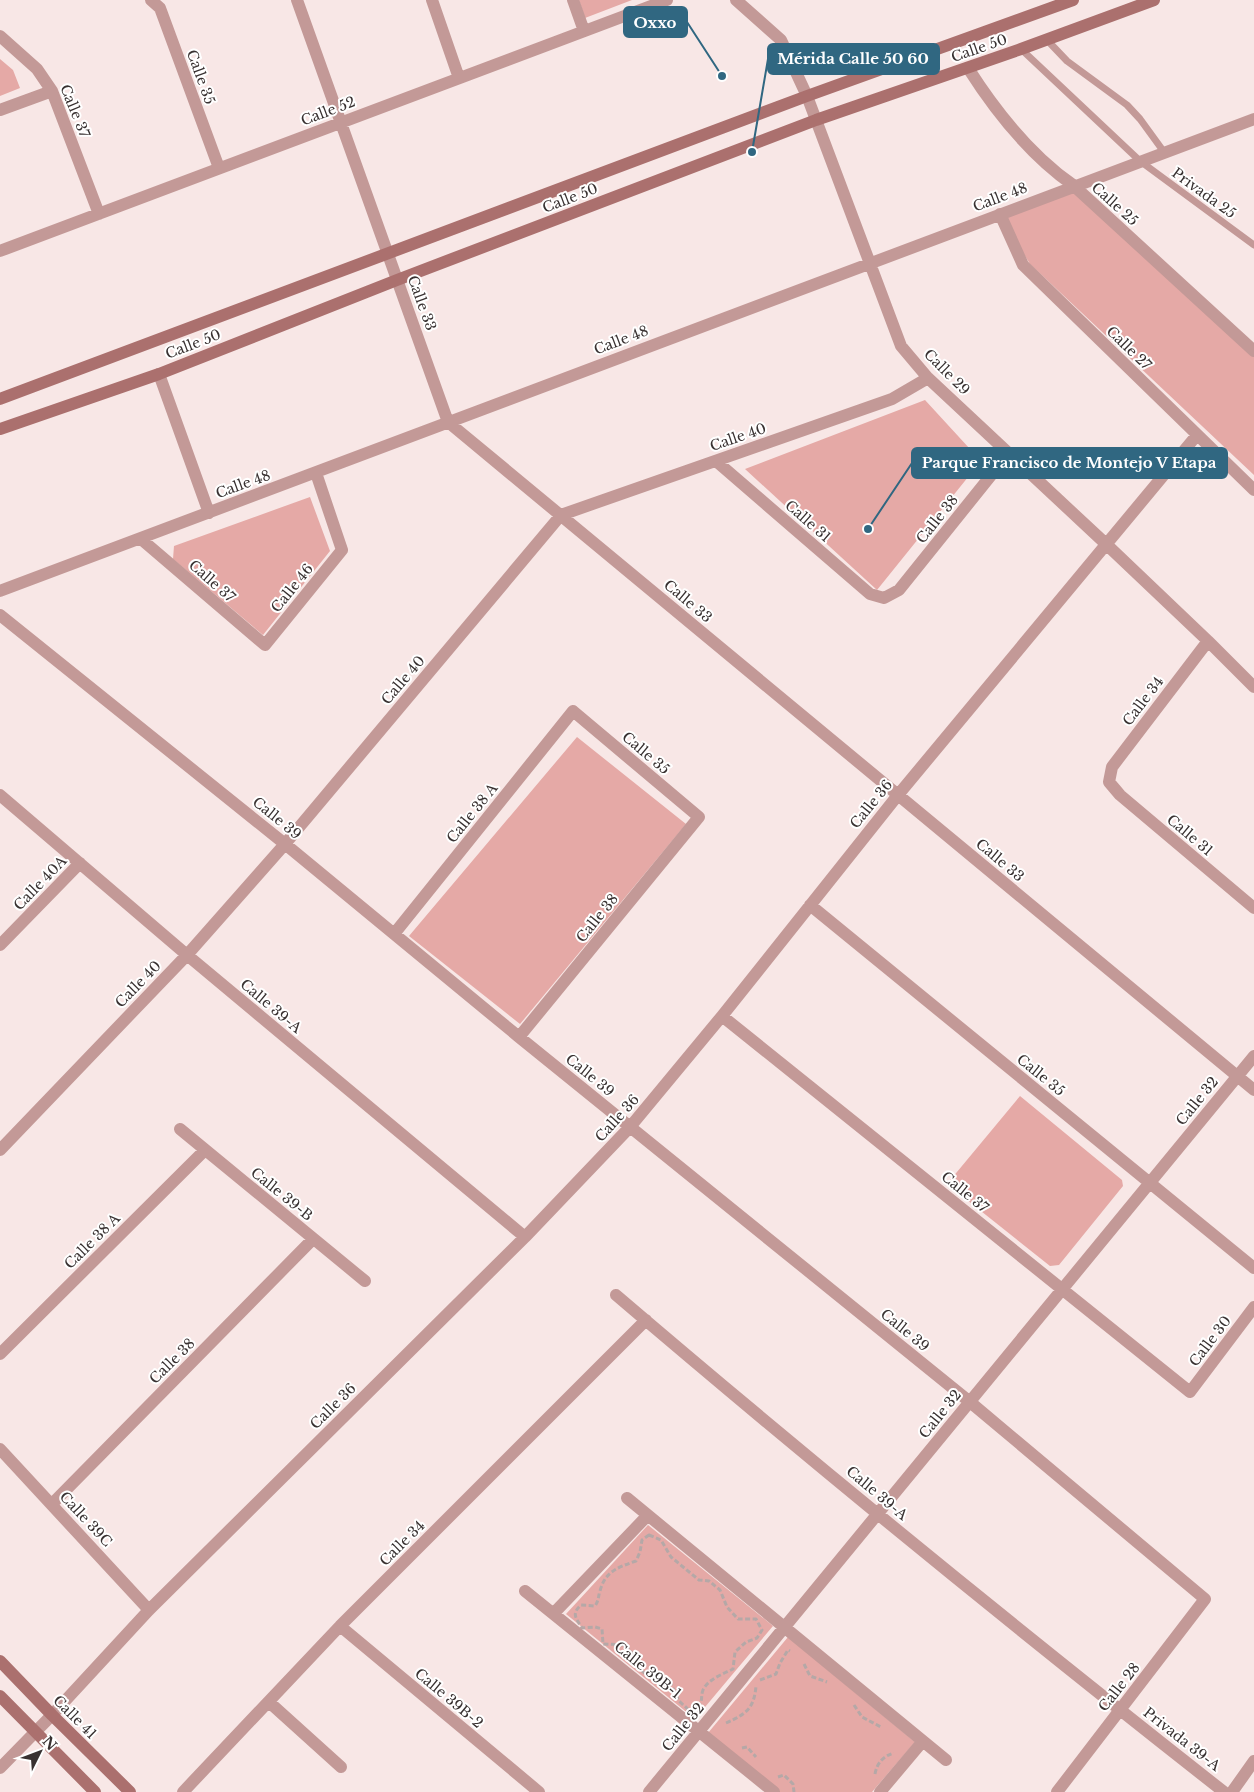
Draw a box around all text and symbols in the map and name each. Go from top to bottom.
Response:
callout: Oxxo [624,7,687,37]
text: Oxxo [634,13,677,32]
street label: Calle 50 [949,30,1009,66]
callout: Mérida Calle 50 60 [768,44,939,74]
street label: Calle 35 [183,47,219,107]
text: Mérida Calle 50 60 [777,49,929,68]
street label: Calle 37 [56,82,94,141]
street label: Calle 52 [298,92,358,130]
street label: Privada 25 [1168,164,1240,222]
street label: Calle 48 [970,178,1030,216]
street label: Calle 25 [1088,178,1142,230]
street label: Calle 50 [540,179,600,217]
street label: Calle 33 [404,273,440,333]
street label: Calle 48 [591,321,651,359]
street label: Calle 27 [1103,322,1156,375]
street label: Calle 50 [163,325,223,363]
street label: Calle 29 [920,345,974,399]
street label: Calle 40 [708,419,768,455]
callout: Parque Francisco de Montejo V Etapa [912,448,1227,478]
text: Parque Francisco de Montejo V Etapa [922,453,1217,472]
street label: Calle 48 [213,466,273,502]
street label: Calle 38 [912,491,962,547]
street label: Calle 31 [781,496,835,546]
street label: Calle 37 [185,556,240,607]
street label: Calle 46 [267,560,317,616]
street label: Calle 33 [660,576,716,626]
street label: Calle 40 [377,652,429,708]
street label: Calle 34 [1119,673,1167,729]
street label: Calle 35 [618,728,674,778]
street label: Calle 36 [846,776,896,832]
street label: Calle 38 A [443,779,502,846]
street label: Calle 39 [249,793,305,843]
street label: Calle 31 [1163,810,1217,860]
street label: Calle 33 [972,835,1028,885]
street label: Calle 40A [10,852,71,914]
street label: Calle 38 [572,890,622,946]
street label: Calle 40 [111,957,165,1011]
street label: Calle 39-A [237,975,306,1037]
street label: Calle 39 [562,1050,618,1100]
street label: Calle 35 [1013,1050,1069,1100]
street label: Calle 32 [1172,1073,1222,1129]
street label: Calle 36 [591,1091,643,1145]
street label: Calle 39-B [247,1163,317,1225]
street label: Calle 37 [938,1167,993,1217]
street label: Calle 38 A [60,1209,124,1273]
street label: Calle 39 [877,1305,933,1355]
street label: Calle 30 [1185,1312,1235,1370]
street label: Calle 38 [145,1334,199,1388]
street label: Calle 36 [306,1379,360,1433]
street label: Calle 32 [915,1386,965,1442]
street label: Calle 39-A [843,1462,912,1524]
street label: Calle 39C [56,1488,116,1550]
street label: Calle 34 [376,1517,428,1569]
street label: Calle 39B-1 [611,1637,685,1703]
street label: Calle 28 [1094,1659,1144,1715]
street label: Calle 39B-2 [411,1664,487,1732]
street label: Calle 41 [49,1691,101,1743]
street label: Calle 32 [658,1699,708,1755]
street label: Privada 39-A [1140,1703,1224,1775]
north arrow [15,1727,65,1777]
text: N [39,1732,61,1754]

